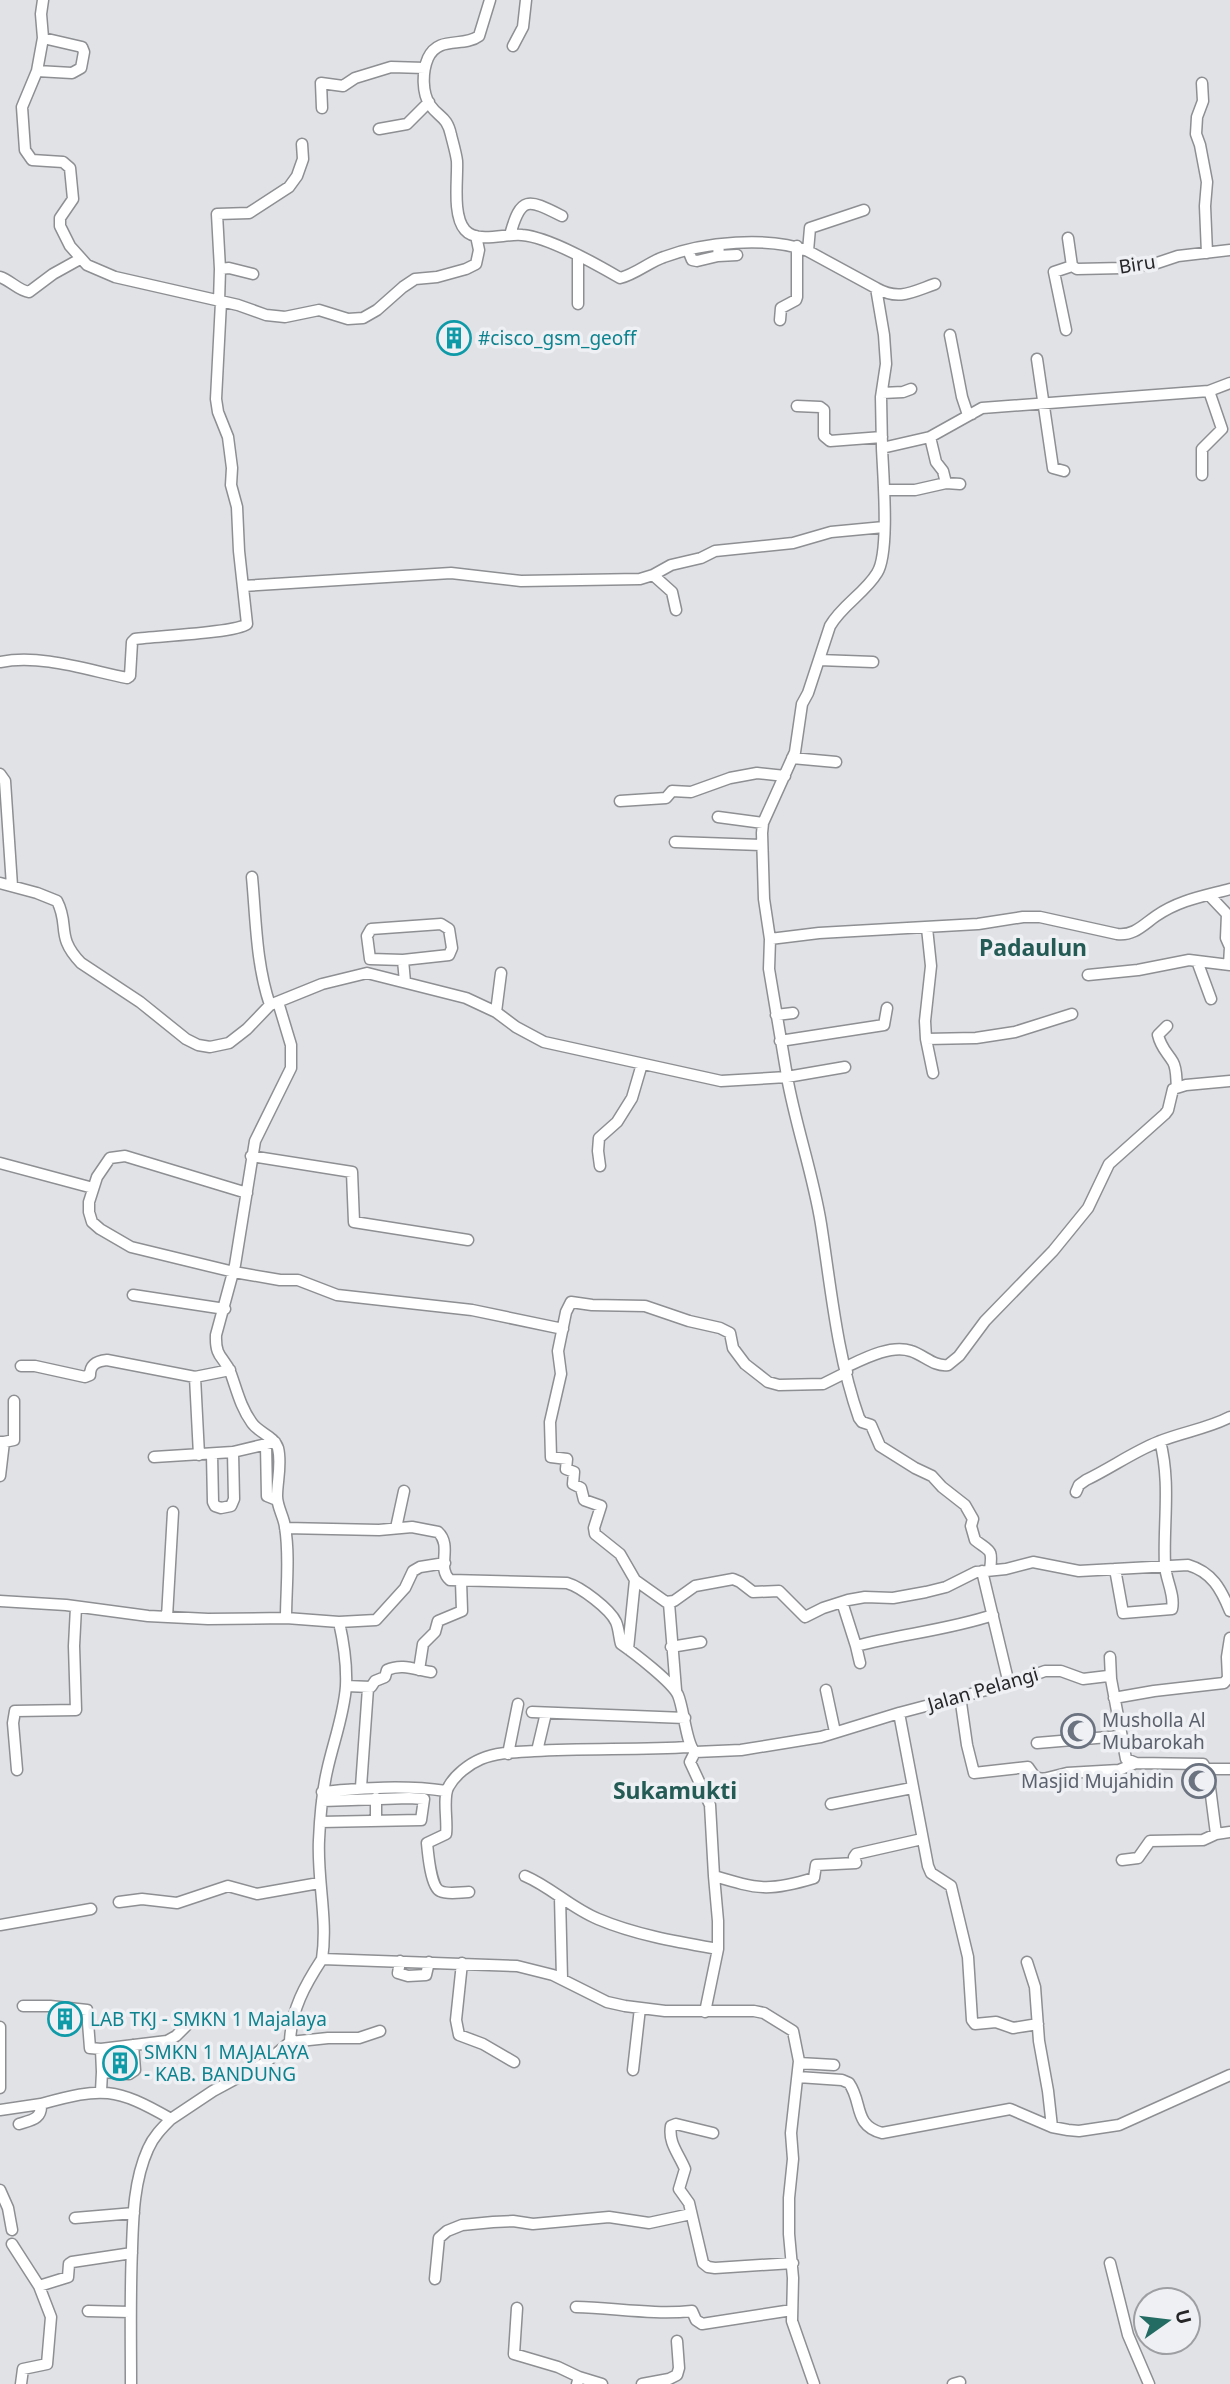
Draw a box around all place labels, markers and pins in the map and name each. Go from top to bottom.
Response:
building icon: #cisco_gsm_geoff [435,319,473,357]
place label: #cisco_gsm_geoff [478,325,637,351]
place label: Musholla Al Mubarokah [1102,1707,1206,1755]
mosque icon: Musholla Al Mubarokah [1059,1712,1097,1750]
mosque icon: Masjid Mujahidin [1180,1762,1218,1800]
place label: Masjid Mujahidin [1021,1768,1174,1794]
building icon: LAB TKJ - SMKN 1 Majalaya [46,2000,84,2038]
place label: LAB TKJ - SMKN 1 Majalaya [90,2006,327,2032]
place label: SMKN 1 MAJALAYA - KAB. BANDUNG [144,2039,310,2087]
building icon: SMKN 1 MAJALAYA - KAB. BANDUNG [101,2044,139,2082]

